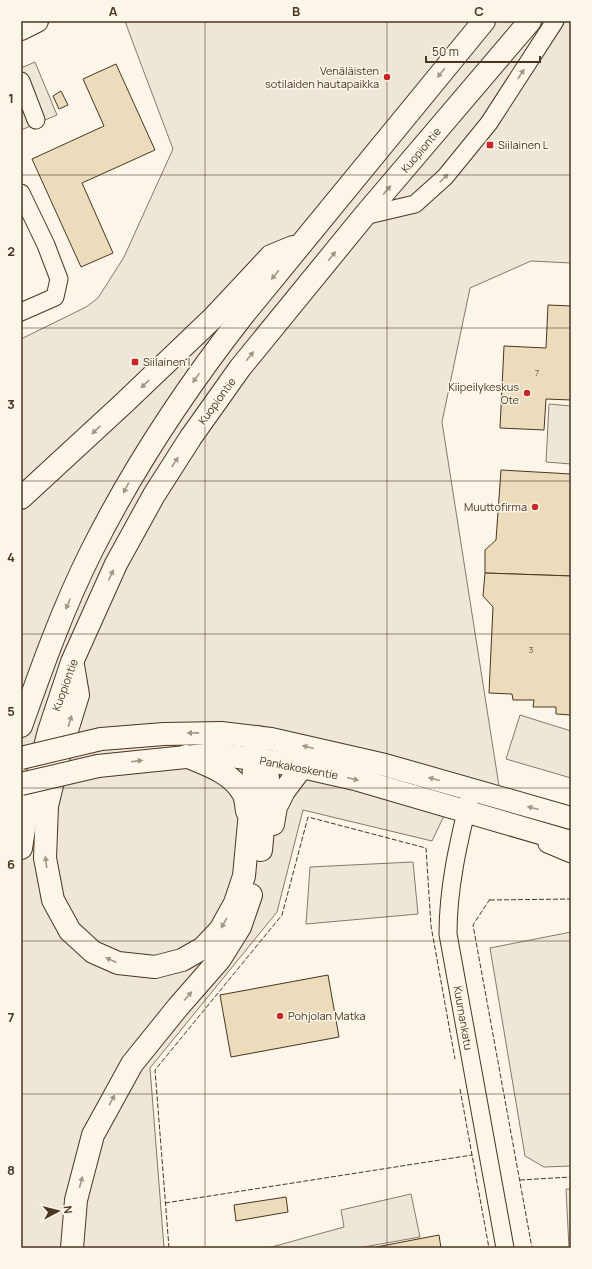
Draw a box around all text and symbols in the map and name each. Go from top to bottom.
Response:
text: A [109,2,118,20]
text: B [292,2,300,20]
text: C [474,2,484,20]
scale bar [426,38,540,64]
text: 50 m [432,43,459,60]
place label: Venäläisten sotilaiden hautapaikka [265,63,379,91]
one-way arrow [437,67,446,78]
one-way arrow [517,68,525,79]
marker: Venäläisten sotilaiden hautapaikka [382,72,392,82]
text: 1 [8,89,14,107]
street label: Kuopiontie [397,123,444,175]
place label: Siilainen L [498,137,549,152]
marker: Siilainen L [485,140,495,150]
one-way arrow [439,173,448,183]
one-way arrow [383,184,392,195]
text: 2 [7,242,15,260]
one-way arrow [328,250,337,261]
one-way arrow [271,270,279,280]
one-way arrow [246,351,254,362]
place label: Siilainen I [143,354,190,369]
marker: Siilainen I [130,357,140,367]
house number: 7 [535,366,540,379]
one-way arrow [192,373,200,383]
street label: Kuopiontie [194,374,239,427]
one-way arrow [140,379,150,389]
place label: Kiipeilykeskus Ote [448,379,520,407]
marker: Kiipeilykeskus Ote [522,388,532,398]
text: 3 [7,395,15,413]
one-way arrow [91,425,101,435]
one-way arrow [171,457,179,467]
one-way arrow [123,482,129,494]
place label: Muuttofirma [464,499,527,514]
marker: Muuttofirma [530,502,540,512]
text: 4 [7,548,15,566]
one-way arrow [108,570,114,581]
one-way arrow [65,598,71,610]
house number: 3 [529,643,534,656]
street label: Kuopiontie [48,656,81,713]
text: 5 [7,702,15,720]
one-way arrow [67,714,73,726]
one-way arrow [186,730,199,736]
one-way arrow [302,743,315,749]
street label: Pankakoskentie [259,753,340,783]
one-way arrow [131,758,143,765]
one-way arrow [348,776,360,782]
one-way arrow [428,776,440,782]
one-way arrow [527,805,539,811]
text: 6 [7,855,15,873]
one-way arrow [43,856,50,868]
one-way arrow [221,917,228,929]
one-way arrow [105,957,117,963]
street label: Kuurnankatu [450,985,477,1051]
one-way arrow [183,991,192,1000]
text: 7 [8,1008,15,1026]
place label: Pohjolan Matka [288,1008,366,1023]
marker: Pohjolan Matka [275,1011,285,1021]
one-way arrow [109,1095,115,1106]
text: 8 [7,1161,15,1179]
one-way arrow [78,1176,84,1188]
north arrow [38,1191,78,1231]
text: N [60,1205,76,1215]

